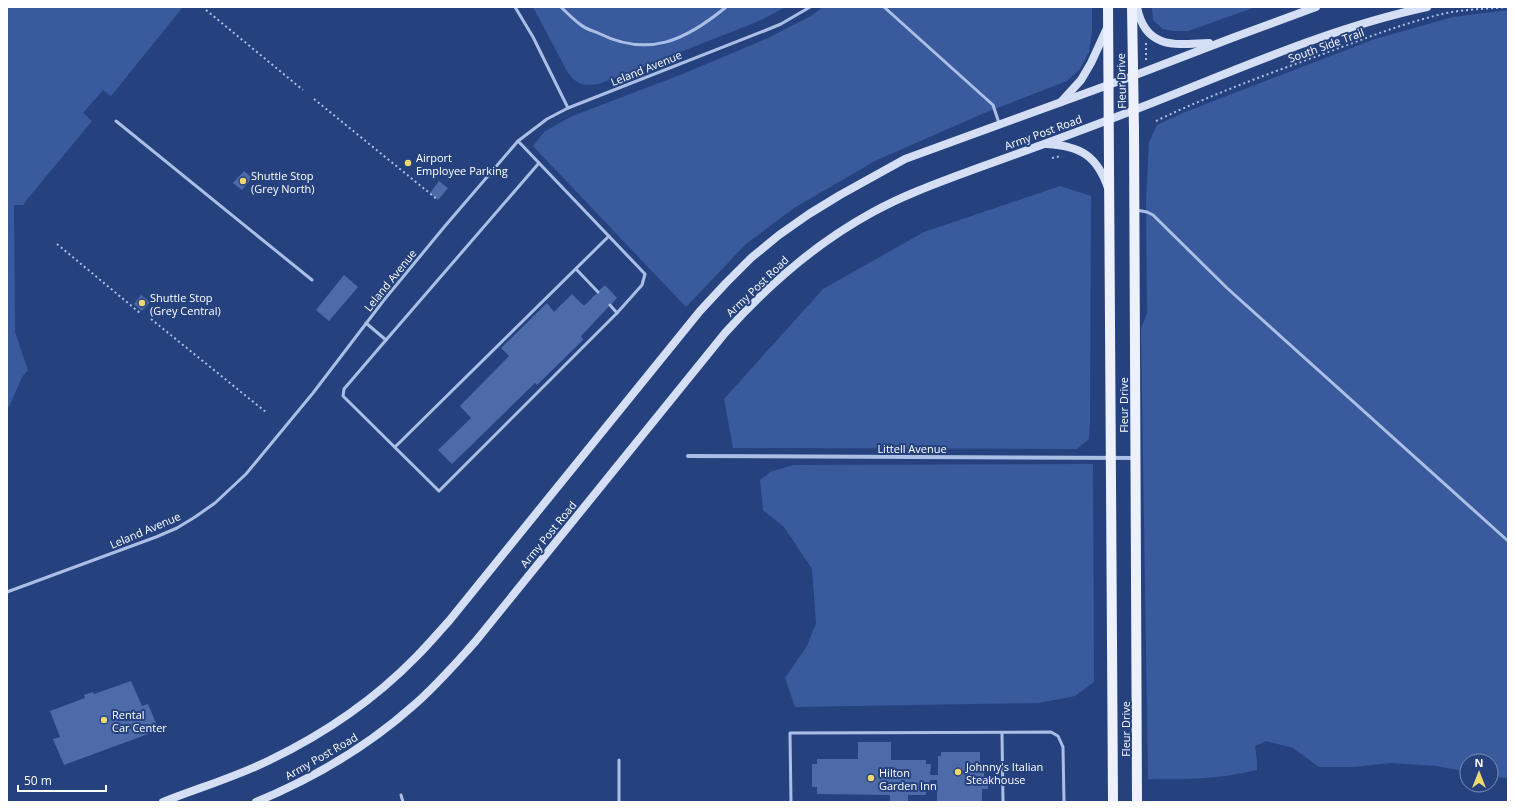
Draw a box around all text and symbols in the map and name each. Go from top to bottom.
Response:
street label: South Side Trail [1286,24,1366,66]
street label: Leland Avenue [608,47,684,89]
street label: Fleur Drive [1113,53,1129,109]
street label: Army Post Road [1002,111,1084,153]
place label: Airport Employee Parking [416,150,508,178]
marker: Airport Employee Parking [403,158,413,168]
place label: Shuttle Stop (Grey North) [251,168,315,196]
marker: Shuttle Stop (Grey North) [238,176,248,186]
street label: Leland Avenue [360,246,420,314]
street label: Army Post Road [722,252,792,320]
place label: Shuttle Stop (Grey Central) [150,290,221,318]
marker: Shuttle Stop (Grey Central) [137,298,147,308]
street label: Fleur Drive [1116,377,1131,433]
street label: Littell Avenue [877,441,947,456]
street label: Army Post Road [517,498,579,570]
street label: Leland Avenue [107,508,183,552]
street label: Fleur Drive [1118,701,1133,757]
place label: Rental Car Center [112,707,167,735]
marker: Rental Car Center [99,715,109,725]
street label: Army Post Road [282,729,360,783]
north arrow [1459,753,1499,793]
text: N [1475,755,1483,770]
place label: Johnny's Italian Steakhouse [965,759,1043,787]
place label: Hilton Garden Inn [879,765,937,793]
scale bar [18,767,106,793]
marker: Johnny's Italian Steakhouse [953,767,963,777]
text: 50 m [24,772,52,789]
marker: Hilton Garden Inn [866,773,876,783]

